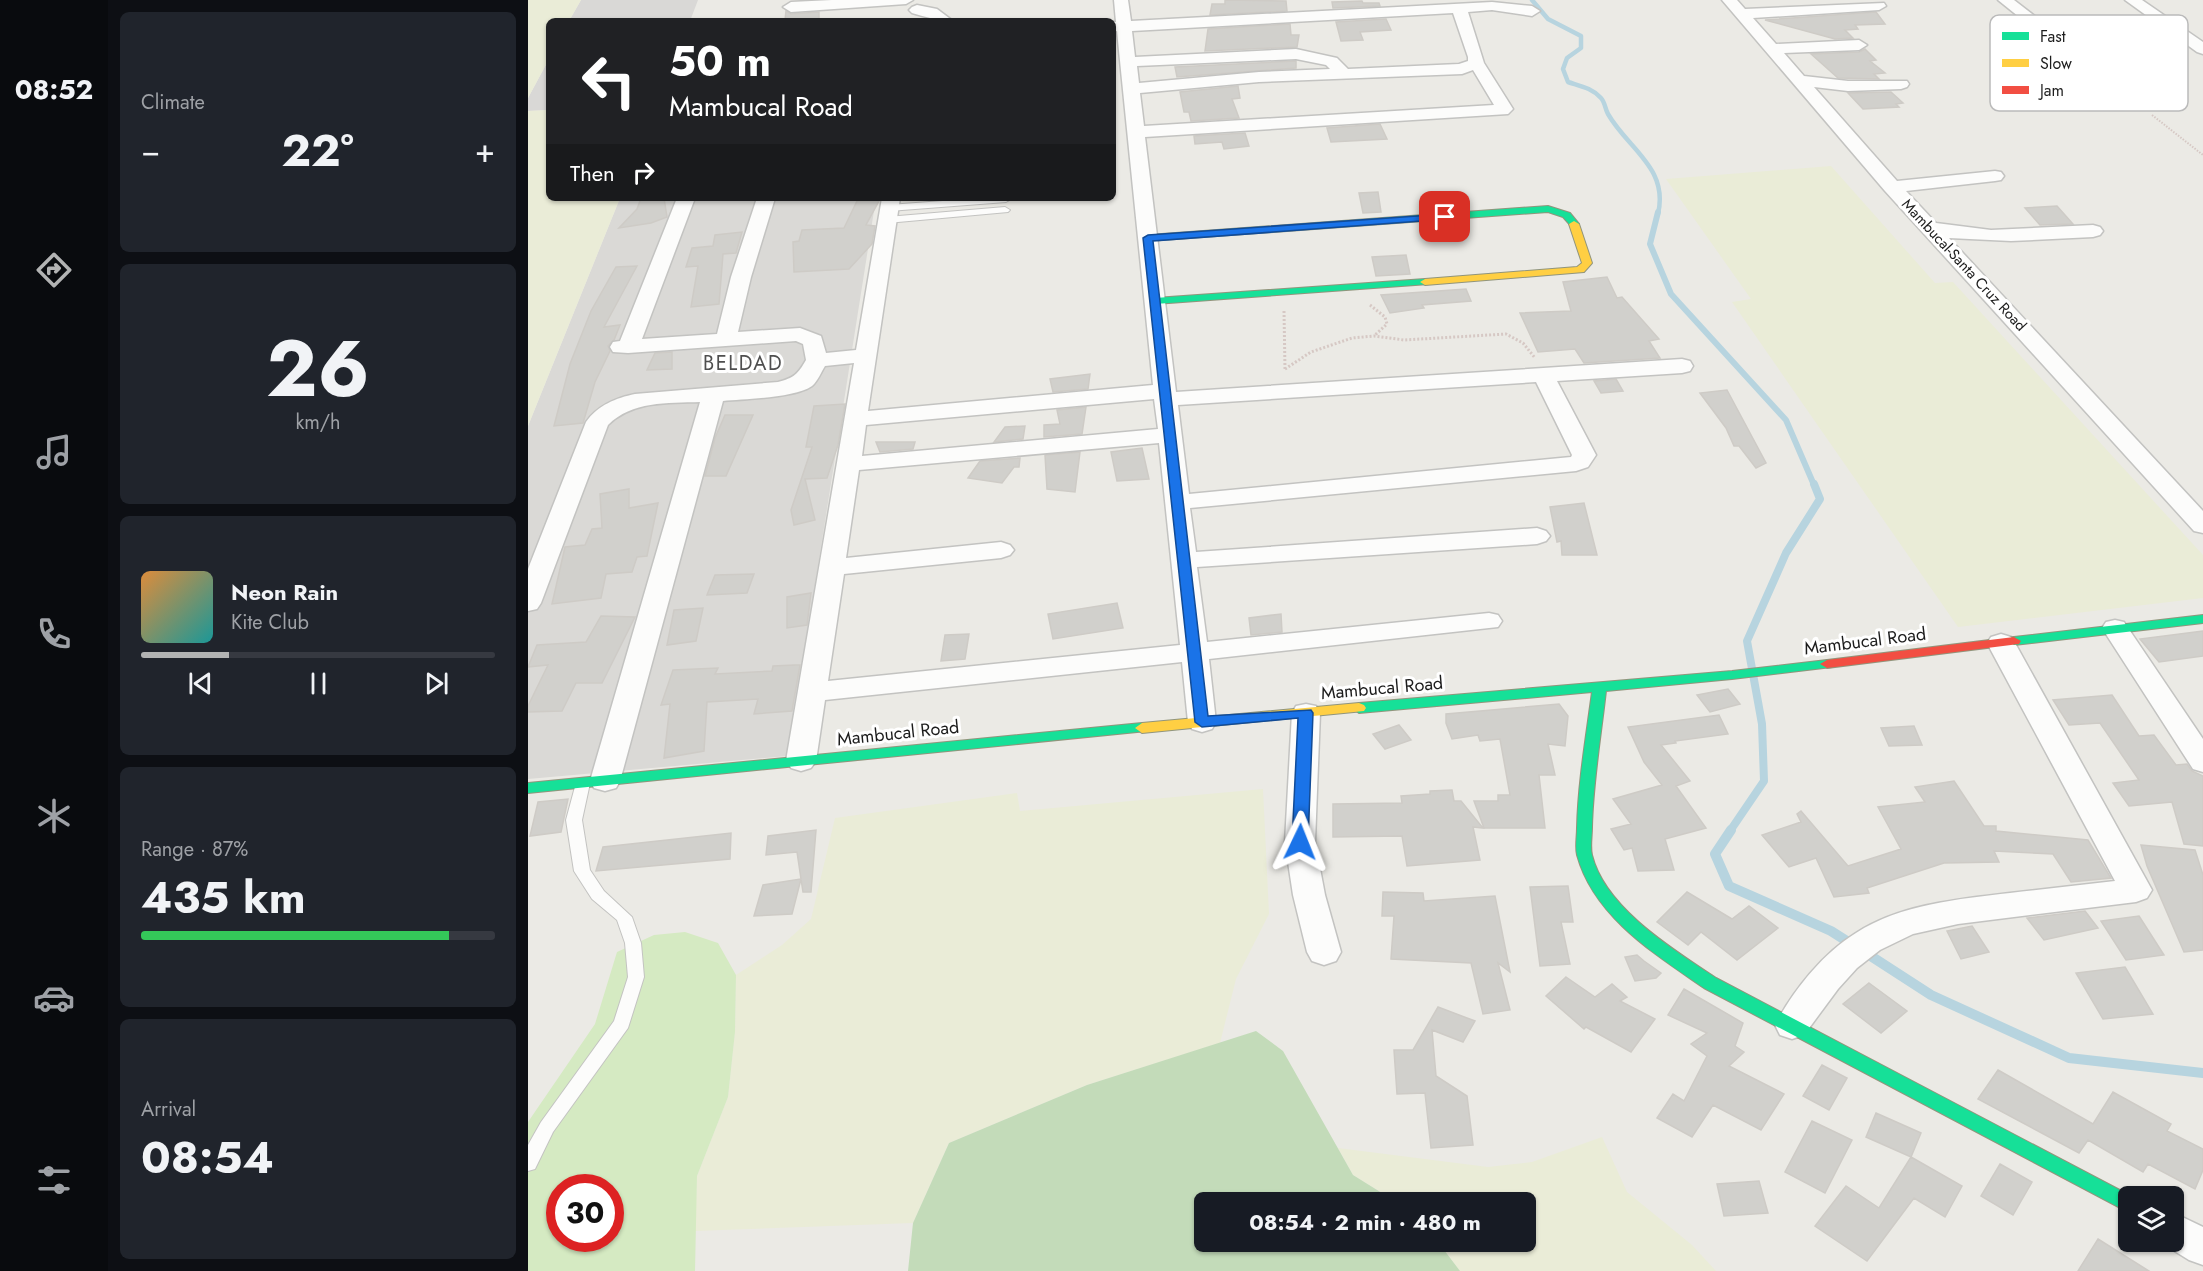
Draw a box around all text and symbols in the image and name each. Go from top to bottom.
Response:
legend [1990,15,2188,111]
text: Fast [2040,25,2066,48]
text: 50 m [669,31,771,92]
icon: left [570,42,648,120]
text: Slow [2040,52,2072,75]
text: 08:52 [15,70,93,109]
text: Jam [2038,79,2064,102]
text: Mambucal Road [669,87,853,126]
text: Climate [141,88,205,117]
text: 22° [281,118,354,183]
text: − [141,127,160,174]
text: + [475,127,495,174]
icon: right [627,156,660,189]
text: Then [570,157,615,189]
pin [1419,191,1470,242]
street label: Mambucal-Santa Cruz Road [1897,194,2031,336]
icon: arrive [1428,200,1461,233]
icon: directions [33,249,75,291]
text: 26 [266,313,370,425]
district label: BELDAD [703,349,783,378]
text: km/h [295,408,341,437]
icon: music [33,431,75,473]
text: Neon Rain [231,576,338,608]
text: Kite Club [231,608,309,637]
icon: phone [33,613,75,655]
street label: Mambucal Road [1803,621,1927,661]
icon: previous [184,667,217,700]
icon: pause [302,667,335,700]
icon: next [420,667,453,700]
street label: Mambucal Road [1320,670,1444,706]
street label: Mambucal Road [836,714,960,752]
icon: climate [33,795,75,837]
position arrow [1268,810,1332,874]
text: Range · 87% [141,835,248,864]
text: 435 km [141,865,306,930]
icon: car [33,977,75,1019]
text: Arrival [141,1095,196,1124]
text: 08:54 [141,1125,274,1190]
icon: filters [33,1159,75,1201]
speed limit sign: 30 [546,1174,624,1252]
map controls [2118,1186,2184,1252]
button: layers [2118,1186,2184,1252]
text: 08:54 · 2 min · 480 m [1249,1206,1481,1238]

